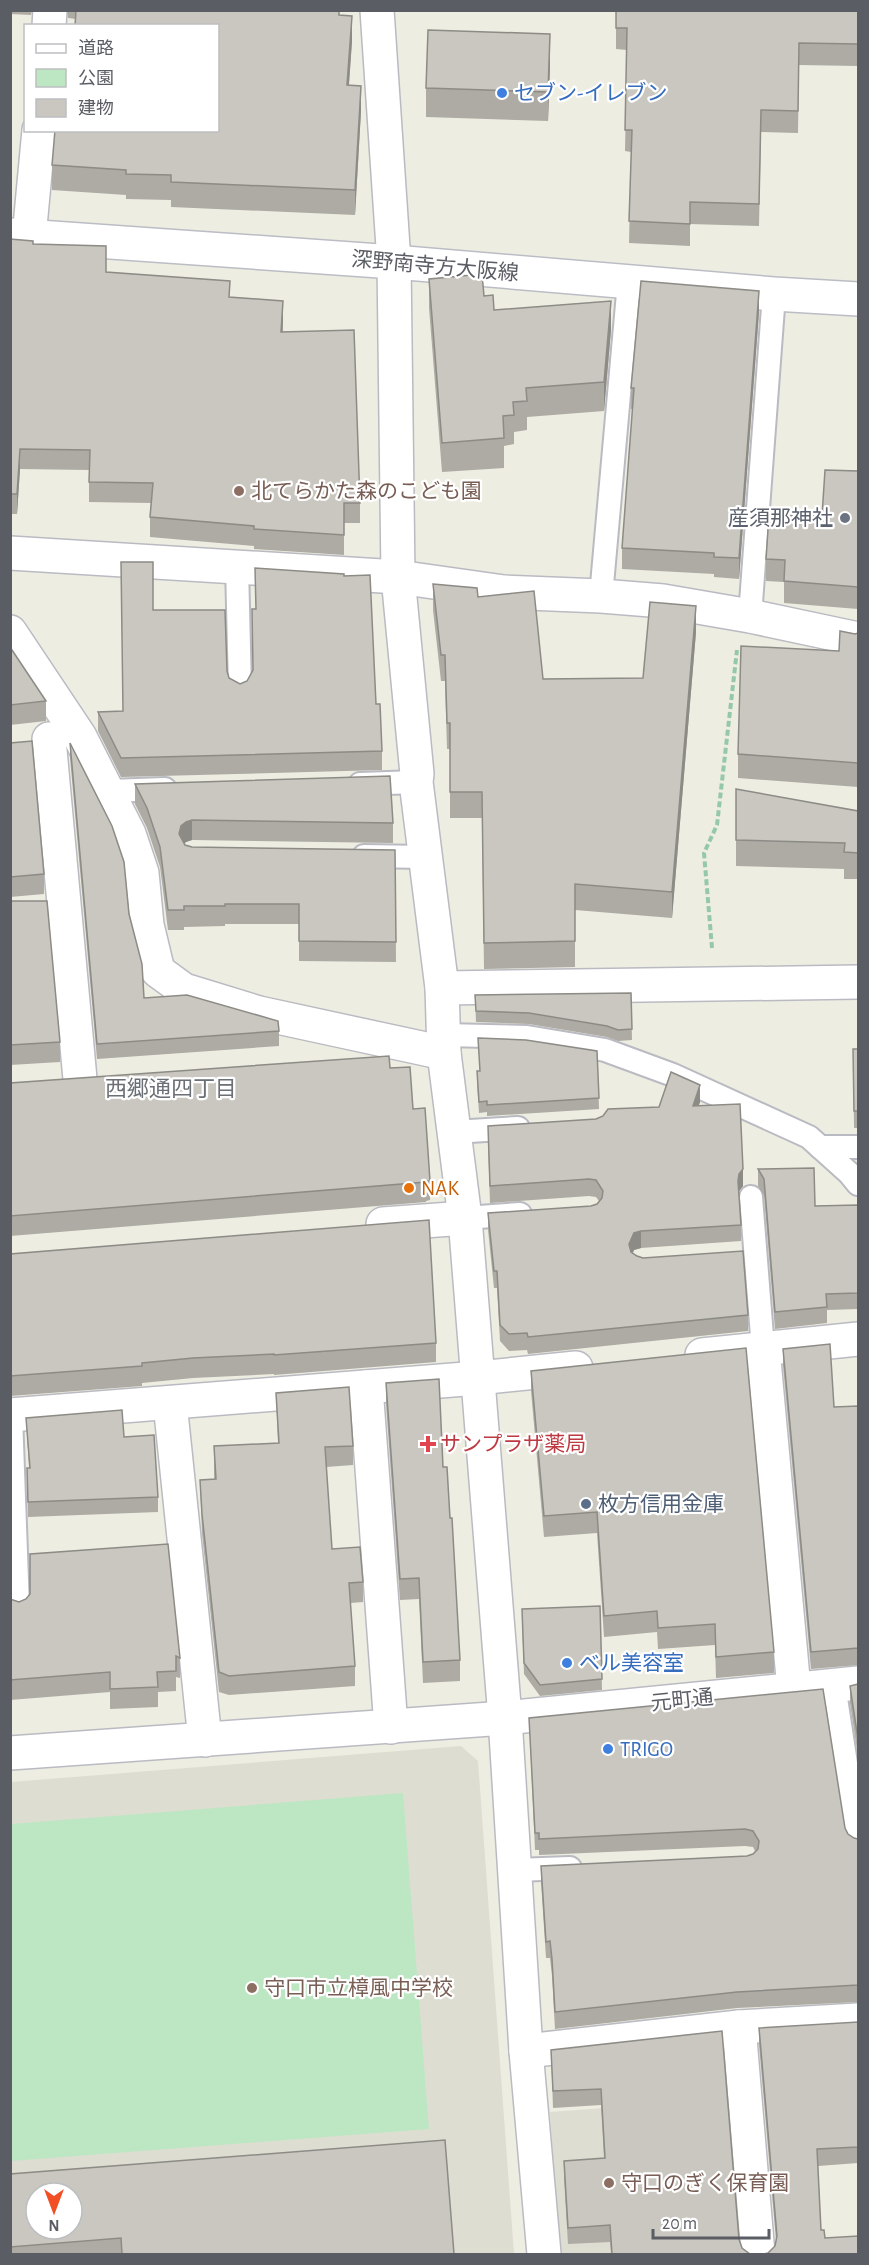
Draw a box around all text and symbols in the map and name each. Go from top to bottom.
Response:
legend [24,24,219,132]
text: 道路 [78,38,114,58]
text: 公園 [78,69,114,88]
place label: セブン-イレブン [514,81,667,104]
marker: セブン-イレブン [495,86,509,100]
text: 建物 [78,98,114,118]
street label: 深野南寺方大阪線 [350,248,520,284]
place label: 北てらかた森のこども園 [251,480,482,502]
marker: 北てらかた森のこども園 [232,484,246,498]
place label: 産須那神社 [728,507,833,529]
marker: 産須那神社 [838,511,852,525]
district label: 西郷通四丁目 [105,1077,237,1100]
place label: NAK [421,1178,459,1199]
marker: NAK [402,1181,416,1195]
place label: サンプラザ薬局 [440,1433,586,1455]
marker: サンプラザ薬局 [421,1437,435,1451]
place label: 枚方信用金庫 [598,1493,724,1515]
marker: 枚方信用金庫 [579,1497,593,1511]
place label: ベル美容室 [579,1652,684,1674]
marker: ベル美容室 [560,1656,574,1670]
street label: 元町通 [650,1686,714,1714]
place label: TRIGO [620,1739,673,1760]
marker: TRIGO [601,1742,615,1756]
place label: 守口市立樟風中学校 [264,1977,453,1999]
marker: 守口市立樟風中学校 [245,1981,259,1995]
place label: 守口のぎく保育園 [621,2172,789,2194]
marker: 守口のぎく保育園 [602,2176,616,2190]
north arrow [24,2181,84,2241]
scale bar [653,2202,768,2240]
text: 20 m [662,2215,697,2233]
text: N [48,2217,60,2233]

